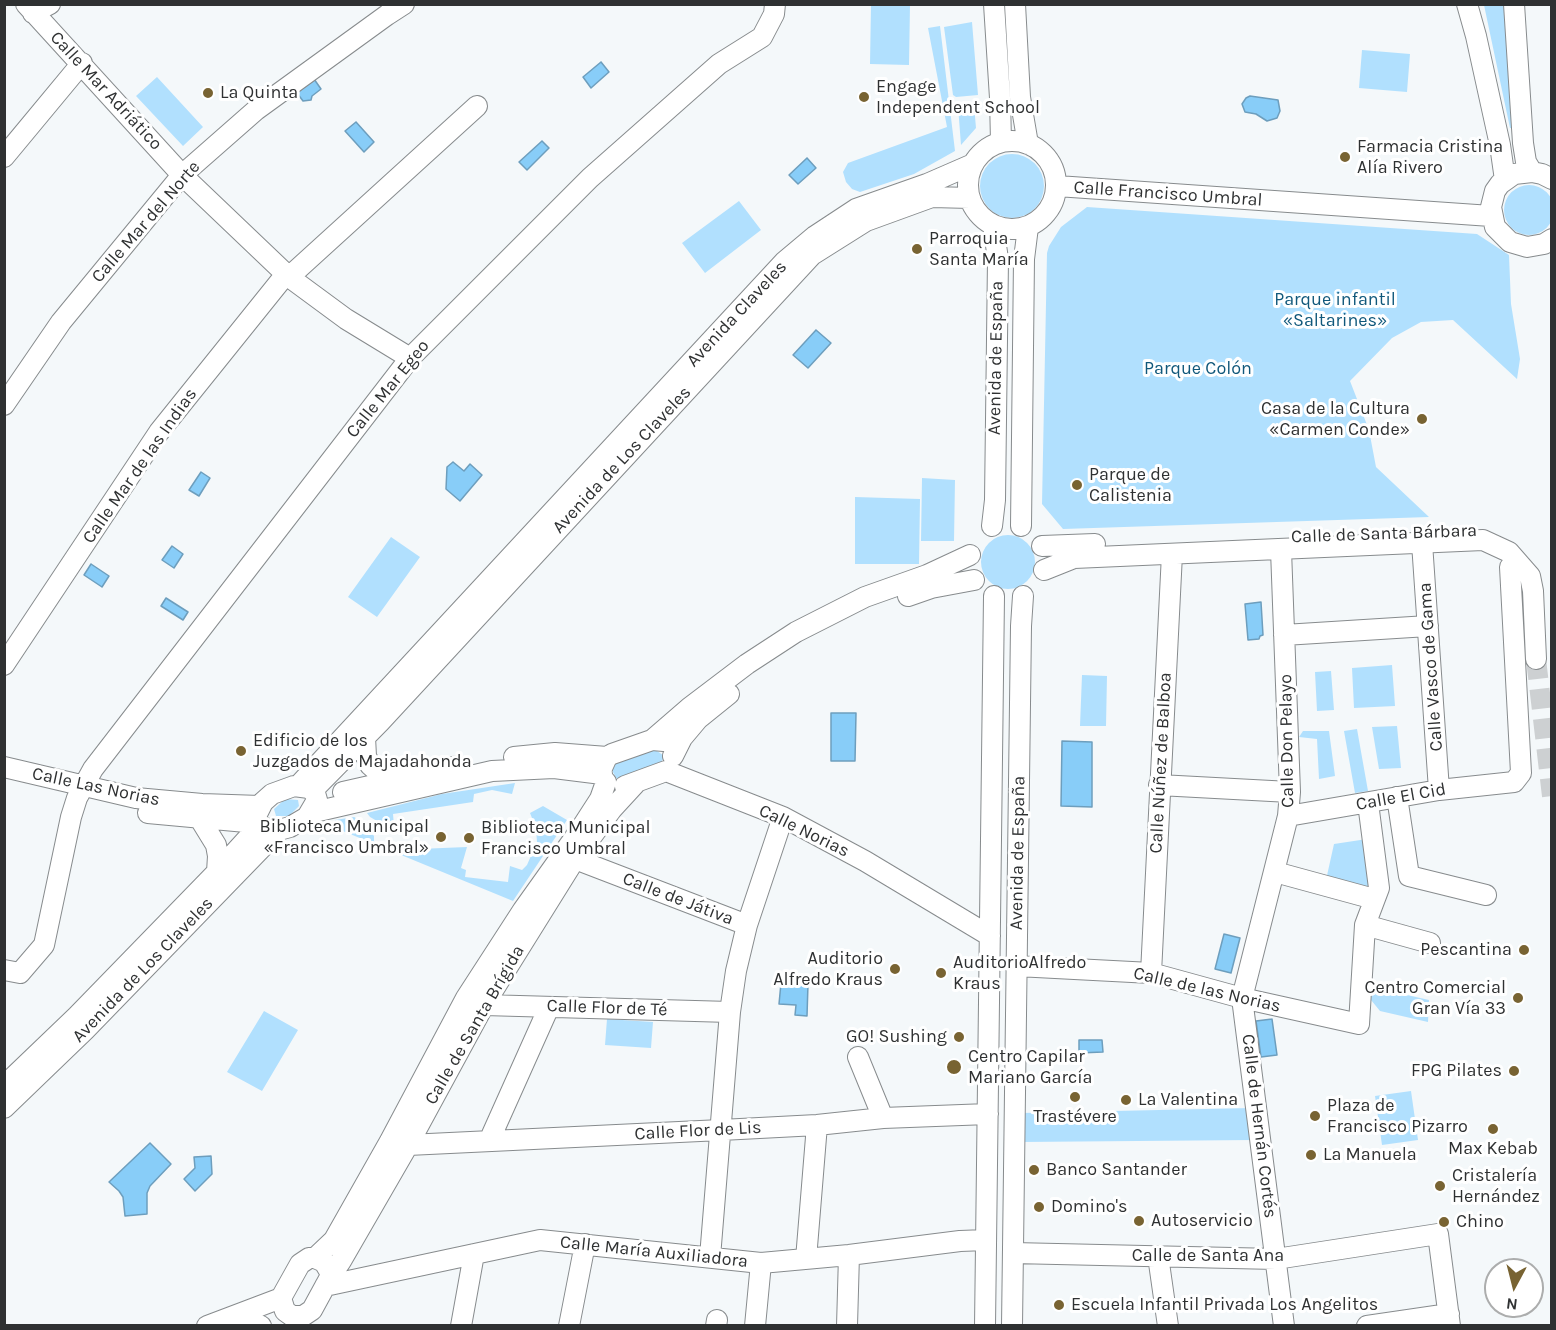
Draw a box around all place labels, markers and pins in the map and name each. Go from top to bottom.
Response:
place label: Engage Independent School [876,76,1040,118]
place label: La Quinta [220,82,298,104]
marker: La Quinta [201,86,215,100]
marker: Engage Independent School [857,90,871,104]
place label: Farmacia Cristina Alía Rivero [1357,136,1503,178]
marker: Farmacia Cristina Alía Rivero [1338,150,1352,164]
place label: Parroquia Santa María [929,228,1029,270]
marker: Parroquia Santa María [910,242,924,256]
place label: Casa de la Cultura «Carmen Conde» [1261,398,1410,440]
marker: Casa de la Cultura «Carmen Conde» [1415,412,1429,426]
place label: Parque de Calistenia [1089,464,1172,506]
marker: Parque de Calistenia [1070,478,1084,492]
place label: Edificio de los Juzgados de Majadahonda [253,730,472,772]
marker: Edificio de los Juzgados de Majadahonda [234,744,248,758]
place label: Biblioteca Municipal «Francisco Umbral» [260,816,429,858]
place label: Biblioteca Municipal Francisco Umbral [481,817,650,860]
marker: Biblioteca Municipal «Francisco Umbral» [434,830,448,844]
marker: Biblioteca Municipal Francisco Umbral [462,831,476,845]
place label: Pescantina [1420,939,1512,961]
marker: Pescantina [1517,943,1531,957]
place label: Auditorio Alfredo Kraus [773,948,883,990]
place label: AuditorioAlfredo Kraus [953,952,1086,994]
marker: Auditorio Alfredo Kraus [888,962,902,976]
marker: AuditorioAlfredo Kraus [934,966,948,980]
place label: Centro Comercial Gran Vía 33 [1364,977,1506,1020]
marker: Centro Comercial Gran Vía 33 [1511,991,1525,1005]
place label: GO! Sushing [846,1026,947,1048]
marker: GO! Sushing [952,1030,966,1044]
place label: Centro Capilar Mariano García [968,1046,1092,1088]
marker: Centro Capilar Mariano García [945,1058,963,1076]
place label: FPG Pilates [1411,1060,1502,1082]
marker: FPG Pilates [1507,1064,1521,1078]
place label: La Valentina [1138,1089,1238,1111]
marker: Trastévere [1068,1090,1082,1104]
marker: La Valentina [1119,1093,1133,1107]
place label: Plaza de Francisco Pizarro [1327,1095,1468,1138]
place label: Trastévere [1033,1106,1117,1128]
marker: Plaza de Francisco Pizarro [1308,1109,1322,1123]
marker: Max Kebab [1486,1122,1500,1136]
place label: Max Kebab [1448,1138,1538,1160]
place label: La Manuela [1323,1144,1417,1166]
marker: La Manuela [1304,1148,1318,1162]
place label: Banco Santander [1046,1159,1187,1181]
marker: Banco Santander [1027,1163,1041,1177]
place label: Cristalería Hernández [1452,1165,1540,1208]
marker: Cristalería Hernández [1433,1179,1447,1193]
place label: Domino's [1051,1196,1128,1218]
marker: Domino's [1032,1200,1046,1214]
place label: Autoservicio [1151,1210,1253,1232]
place label: Chino [1456,1211,1504,1233]
marker: Autoservicio [1132,1214,1146,1228]
marker: Chino [1437,1215,1451,1229]
place label: Escuela Infantil Privada Los Angelitos [1071,1294,1378,1316]
marker: Escuela Infantil Privada Los Angelitos [1052,1298,1066,1312]

